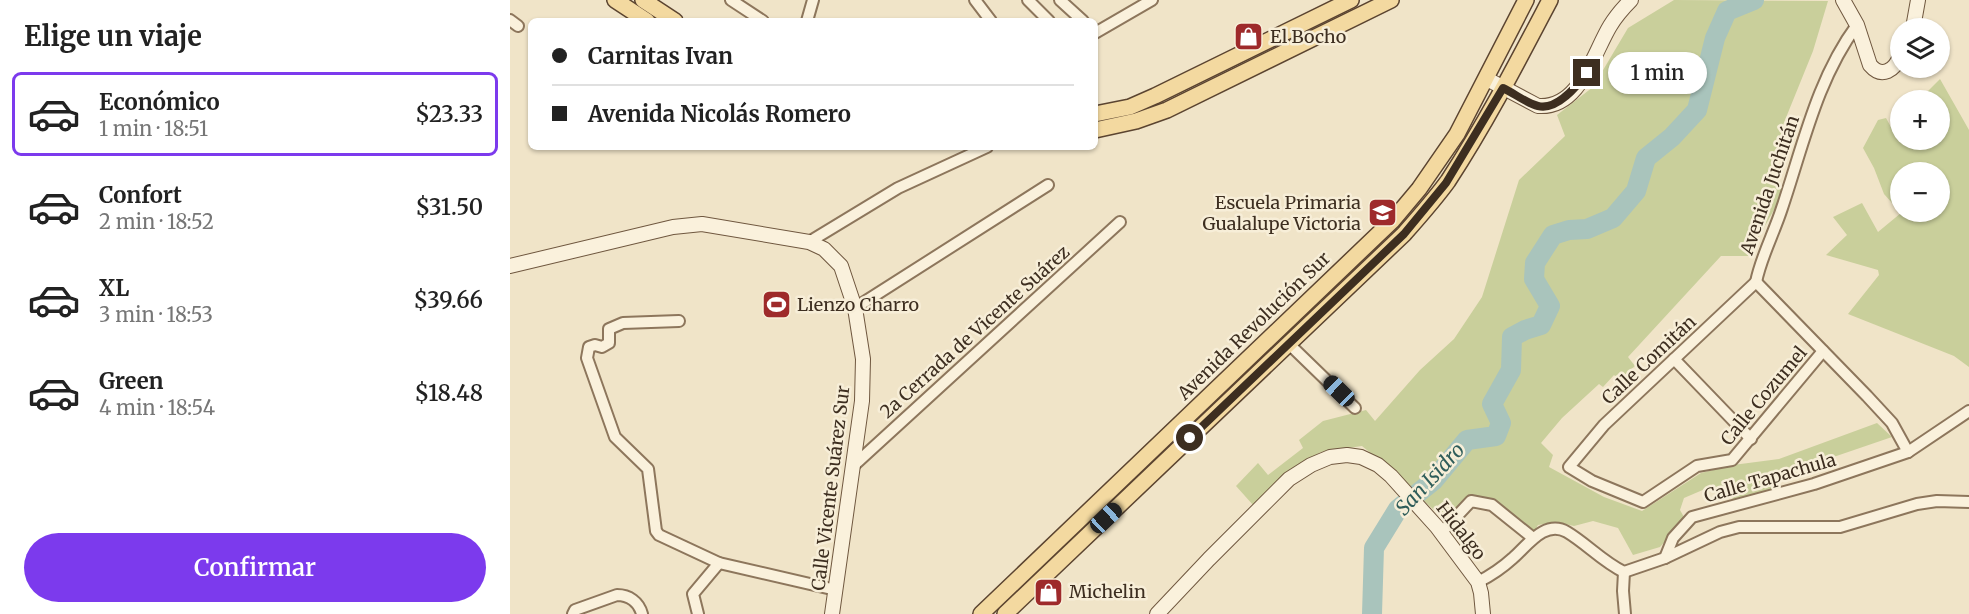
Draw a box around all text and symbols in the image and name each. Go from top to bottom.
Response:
map controls [1890,18,1950,222]
button: layers [1890,18,1950,78]
text: Elige un viaje [24,19,202,53]
shop icon: El Bocho [1233,21,1265,53]
place label: El Bocho [1270,25,1346,48]
text: Carnitas Ivan [588,42,733,70]
callout: 1 min [1608,52,1707,94]
route end [1573,59,1600,86]
text: 1 min [1631,60,1684,85]
icon: car [27,87,81,141]
text: Económico [99,88,220,116]
button: + [1890,90,1950,150]
text: $23.33 [415,100,483,128]
text: Avenida Nicolás Romero [588,100,851,128]
street label: Avenida Juchitán [1735,112,1804,258]
text: 1 min · 18:51 [99,116,208,141]
button: − [1890,162,1950,222]
icon: car [27,180,81,234]
text: Confort [99,181,182,209]
place label: Escuela Primaria Gualalupe Victoria [1203,191,1361,235]
text: $31.50 [415,193,483,221]
school or university icon: Escuela Primaria Gualalupe Victoria [1366,197,1398,229]
text: 2 min · 18:52 [99,209,214,234]
street label: 2a Cerrada de Vicente Suárez [875,240,1074,423]
street label: Avenida Revolución Sur [1172,247,1335,405]
icon: car [27,273,81,327]
text: XL [99,274,129,302]
text: $39.66 [414,286,483,314]
sports icon: Lienzo Charro [760,289,792,321]
place label: Lienzo Charro [797,293,919,316]
text: 3 min · 18:53 [99,302,213,327]
street label: Calle Comitán [1597,310,1701,409]
street label: Calle Cozumel [1716,341,1812,450]
icon: car [27,366,81,420]
text: Green [99,367,163,395]
car [1320,372,1358,410]
text: $18.48 [415,379,483,407]
street label: Calle Vicente Suárez Sur [806,384,855,592]
text: 4 min · 18:54 [99,395,215,420]
route start [1176,424,1203,451]
water label: San Isidro [1390,437,1469,520]
street label: Calle Tapachula [1701,448,1839,507]
street label: Hidalgo [1432,497,1491,564]
car [1087,499,1125,537]
button: Confirmar [24,533,486,602]
shop icon: Michelin [1032,576,1064,608]
place label: Michelin [1069,580,1146,603]

